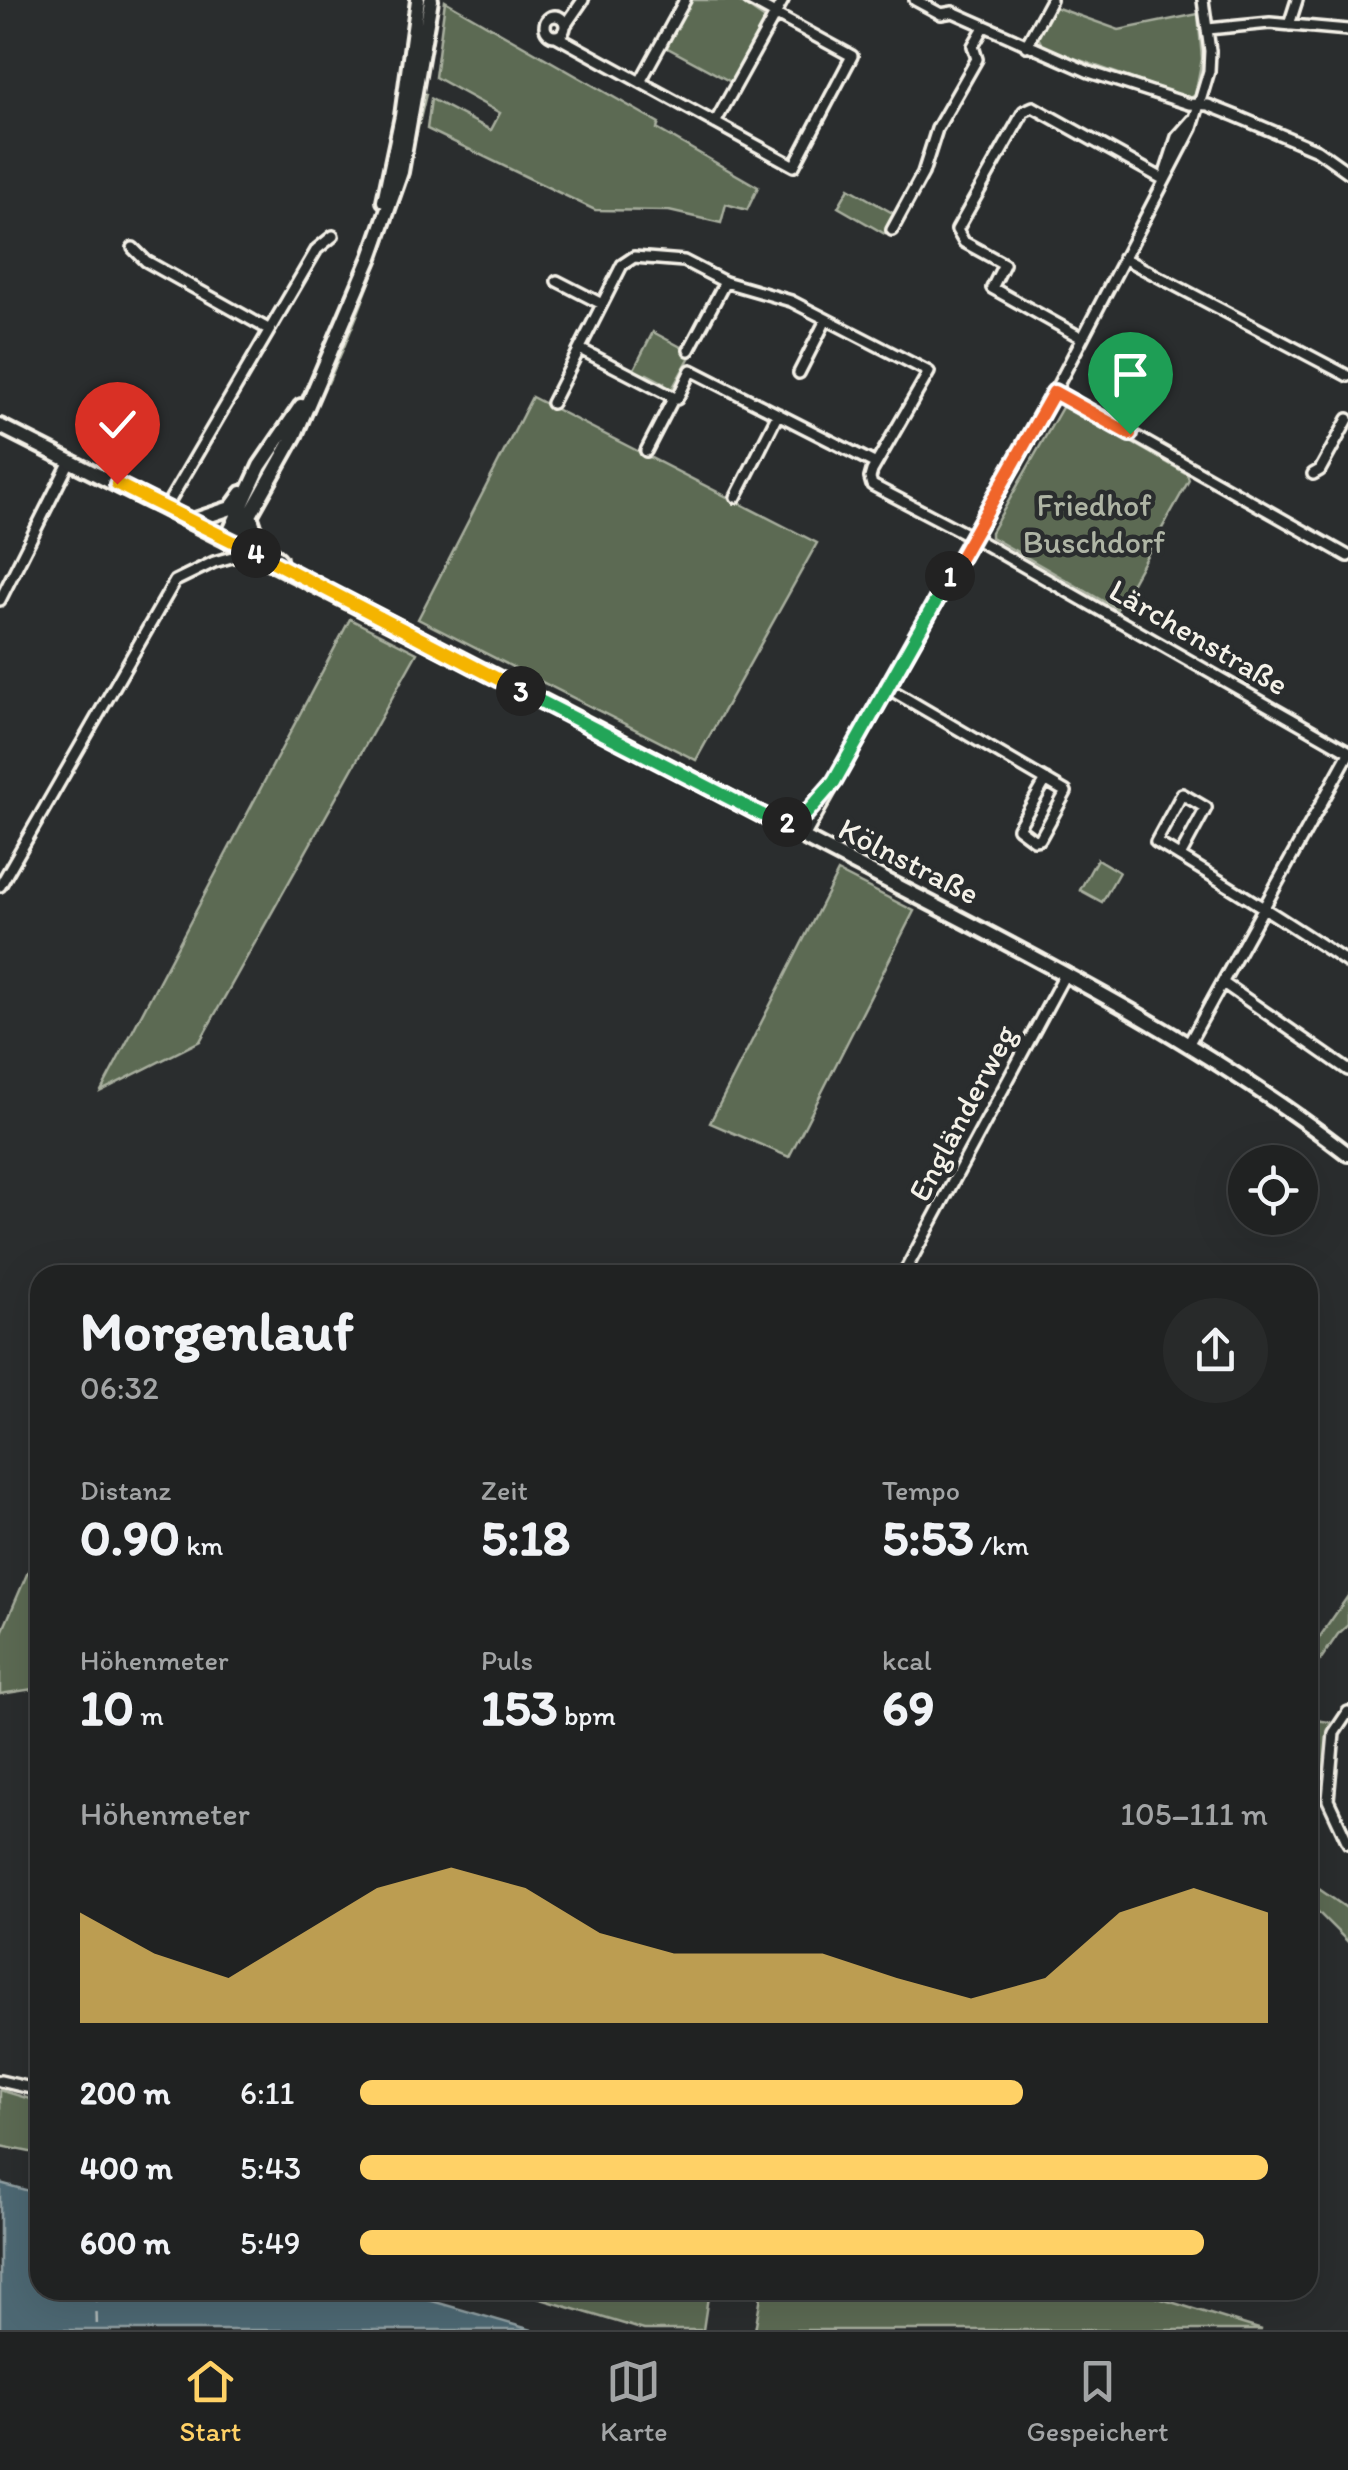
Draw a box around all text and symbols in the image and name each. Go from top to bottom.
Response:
pin [1088,332,1173,435]
icon: arrive [1103,347,1158,402]
pin [75,382,160,485]
icon: check [90,397,145,452]
park label: Friedhof Buschdorf [1023,486,1166,561]
pin: 4 [231,528,281,578]
text: 4 [248,536,264,570]
pin: 1 [925,551,975,601]
text: 1 [944,559,957,593]
street label: Lärchenstraße [1103,570,1295,704]
pin: 3 [496,666,546,716]
text: 3 [513,674,529,708]
pin: 2 [762,797,812,847]
text: 2 [780,805,794,839]
street label: Kölnstraße [832,809,986,913]
street label: Engländerweg [900,1018,1025,1208]
map controls [1228,1145,1318,1235]
button: locate [1228,1145,1318,1235]
text: Morgenlauf [80,1298,354,1364]
button: share [1163,1298,1268,1403]
text: 06:32 [80,1369,159,1407]
text: Distanz [80,1473,171,1507]
text: Zeit [481,1473,528,1507]
text: Tempo [882,1473,960,1507]
text: 0.90 [80,1507,180,1568]
text: 5:18 [481,1507,570,1568]
text: 5:53 [882,1507,974,1568]
text: km [180,1528,223,1562]
text: /km [974,1528,1029,1562]
text: Höhenmeter [80,1643,229,1677]
text: Puls [481,1643,533,1677]
text: kcal [882,1643,932,1677]
text: 10 [80,1677,134,1738]
text: 153 [481,1677,558,1738]
text: 69 [882,1677,935,1738]
text: m [134,1698,164,1732]
text: bpm [558,1698,616,1732]
text: Höhenmeter [80,1795,250,1833]
text: 105–111 m [1120,1795,1268,1833]
text: 200 m [80,2074,170,2112]
text: 6:11 [240,2074,294,2112]
text: 400 m [80,2149,173,2187]
text: 5:43 [240,2149,301,2187]
text: 600 m [80,2224,170,2262]
text: 5:49 [240,2224,301,2262]
tab: Start [179,2354,241,2448]
tab: Karte [600,2354,668,2448]
tab: Gespeichert [1027,2354,1169,2448]

